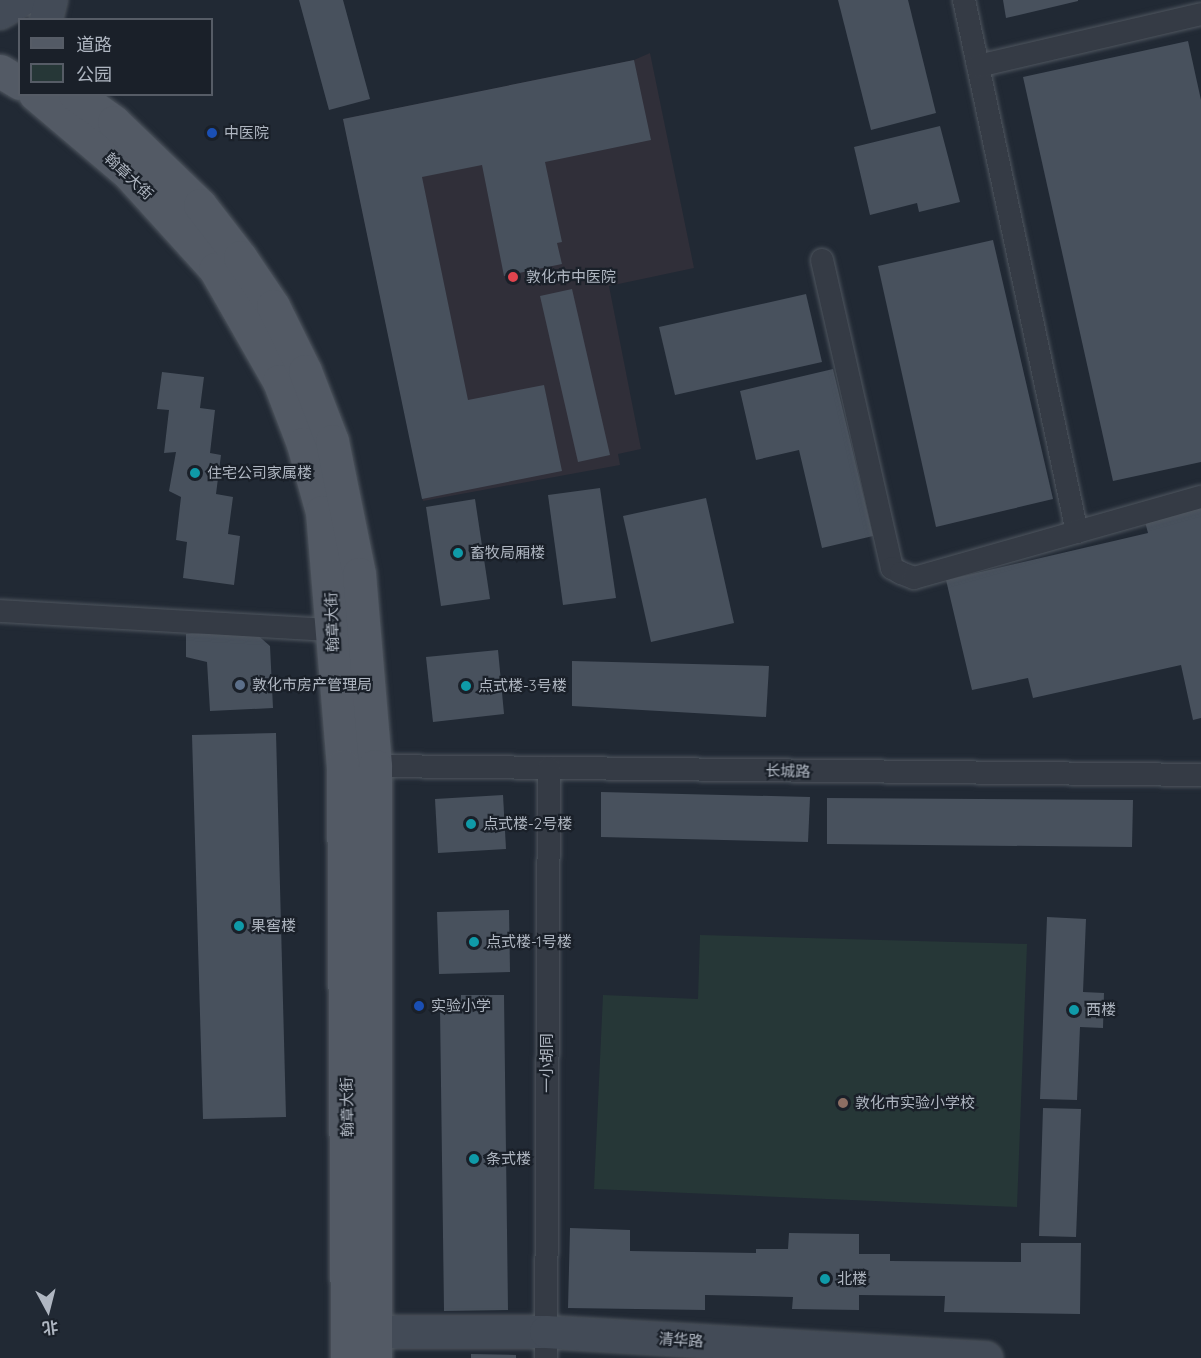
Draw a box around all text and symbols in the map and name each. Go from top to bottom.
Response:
legend [18,18,213,96]
text: 道路 [76,33,112,56]
text: 公园 [76,63,112,86]
place label: 中医院 [224,124,269,142]
marker: 中医院 [205,126,219,140]
street label: 翰章大街 [101,149,157,203]
marker: 敦化市中医院 [504,268,522,286]
place label: 敦化市中医院 [526,268,616,286]
place label: 住宅公司家属楼 [207,464,312,482]
marker: 住宅公司家属楼 [188,466,202,480]
place label: 畜牧局厢楼 [470,544,545,562]
marker: 畜牧局厢楼 [451,546,465,560]
street label: 翰章大街 [322,592,342,652]
place label: 敦化市房产管理局 [252,676,372,694]
place label: 点式楼-3号楼 [478,677,567,695]
marker: 敦化市房产管理局 [233,678,247,692]
marker: 点式楼-3号楼 [459,679,473,693]
street label: 长城路 [765,762,811,780]
place label: 点式楼-2号楼 [483,815,572,833]
marker: 点式楼-2号楼 [464,817,478,831]
place label: 果窖楼 [251,917,296,935]
marker: 果窖楼 [232,919,246,933]
place label: 点式楼-1号楼 [486,933,572,951]
marker: 点式楼-1号楼 [467,935,481,949]
place label: 实验小学 [431,997,491,1015]
marker: 实验小学 [412,999,426,1013]
place label: 西楼 [1086,1001,1116,1019]
marker: 西楼 [1067,1003,1081,1017]
street label: 一小胡同 [538,1033,556,1093]
street label: 翰章大街 [337,1077,357,1137]
place label: 敦化市实验小学校 [855,1094,975,1112]
marker: 敦化市实验小学校 [836,1096,850,1110]
place label: 条式楼 [486,1150,531,1168]
marker: 条式楼 [467,1152,481,1166]
place label: 北楼 [837,1270,867,1288]
marker: 北楼 [818,1272,832,1286]
north arrow [18,1280,78,1340]
text: 北 [41,1317,59,1339]
street label: 清华路 [658,1330,704,1350]

